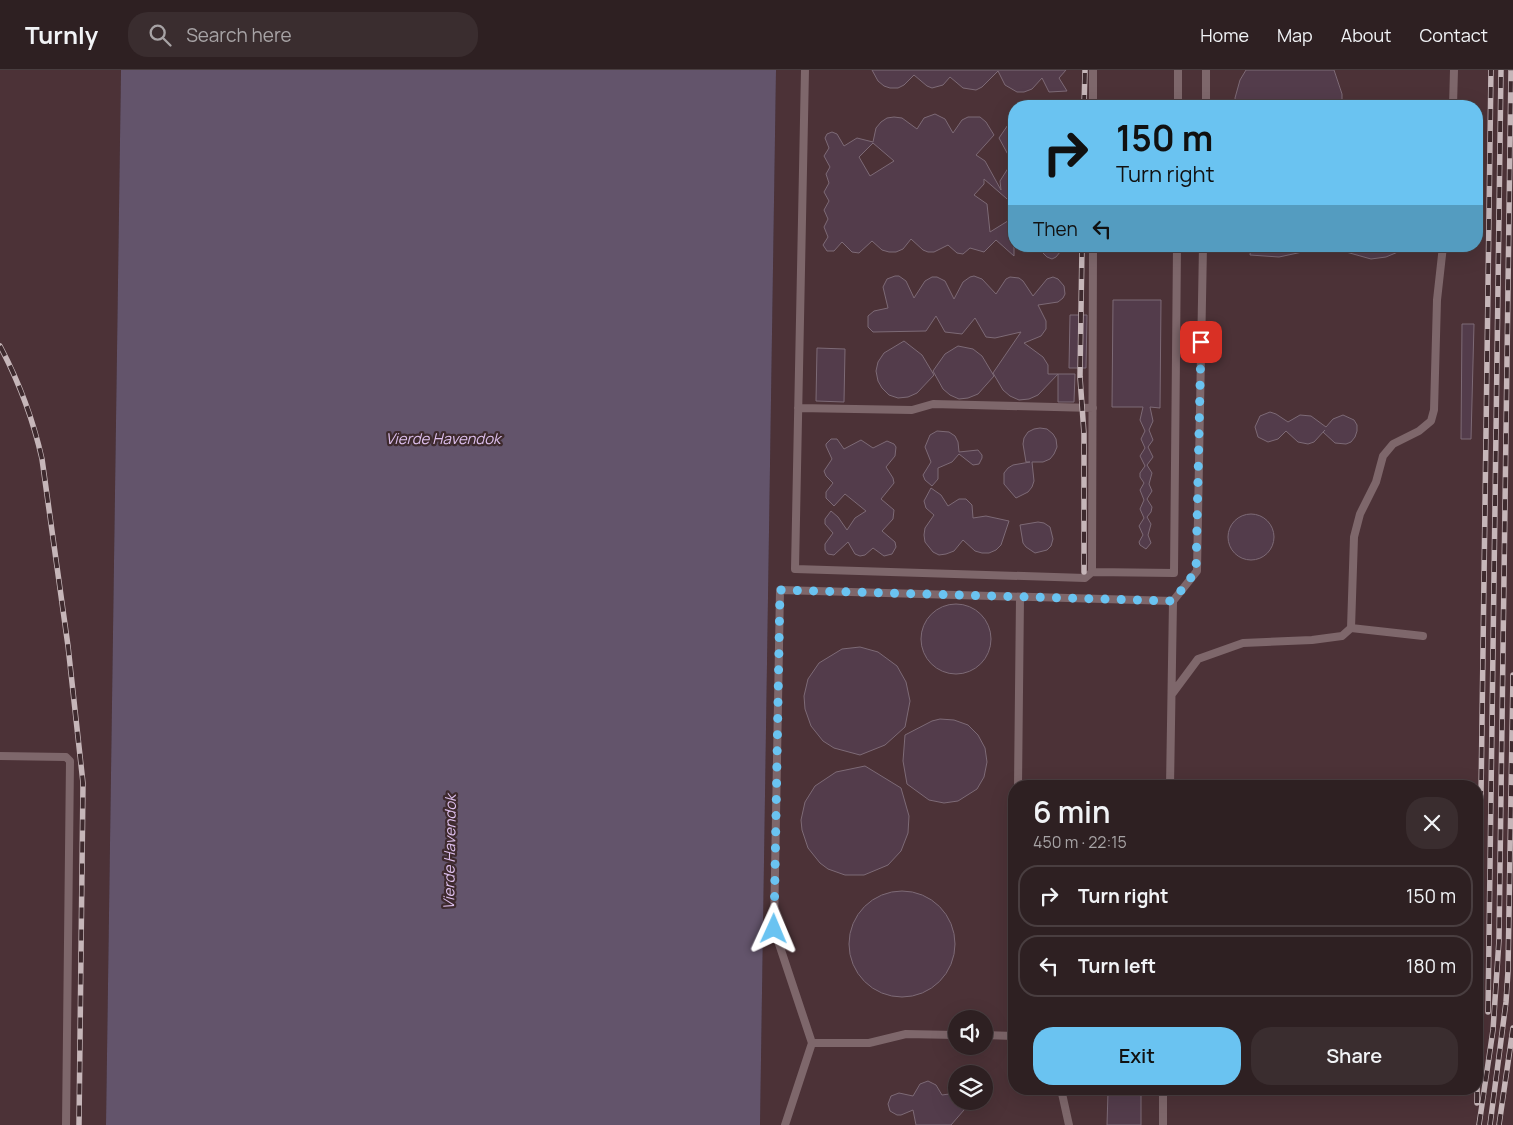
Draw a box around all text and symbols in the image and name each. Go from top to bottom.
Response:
search box [128,12,478,57]
text: Turnly [25,18,98,51]
icon: search [146,21,174,49]
text: Search here [186,22,292,48]
text: Home [1200,23,1249,47]
text: Map [1277,23,1313,47]
text: About [1341,23,1391,47]
text: Contact [1419,23,1488,47]
text: 150 m [1116,114,1213,162]
icon: right [1033,120,1098,185]
text: Turn right [1116,159,1214,189]
icon: left [1088,215,1116,243]
text: Then [1033,216,1078,242]
pin [1180,321,1222,363]
icon: arrive [1187,328,1215,356]
water label: Vierde Havendok [385,428,503,449]
text: 6 min [1033,791,1111,832]
water label: Vierde Havendok [438,792,461,910]
button: close [1406,797,1458,849]
text: 450 m · 22:15 [1033,831,1127,853]
icon: right [1035,882,1063,910]
text: Turn right [1078,883,1168,909]
text: 150 m [1406,883,1456,909]
position arrow [747,902,799,954]
icon: left [1035,952,1063,980]
text: Turn left [1078,953,1156,979]
text: 180 m [1406,953,1456,979]
map controls [948,1010,993,1110]
button: sound [948,1010,993,1055]
button: Exit [1033,1027,1241,1085]
button: Share [1251,1027,1458,1085]
button: layers [948,1065,993,1110]

